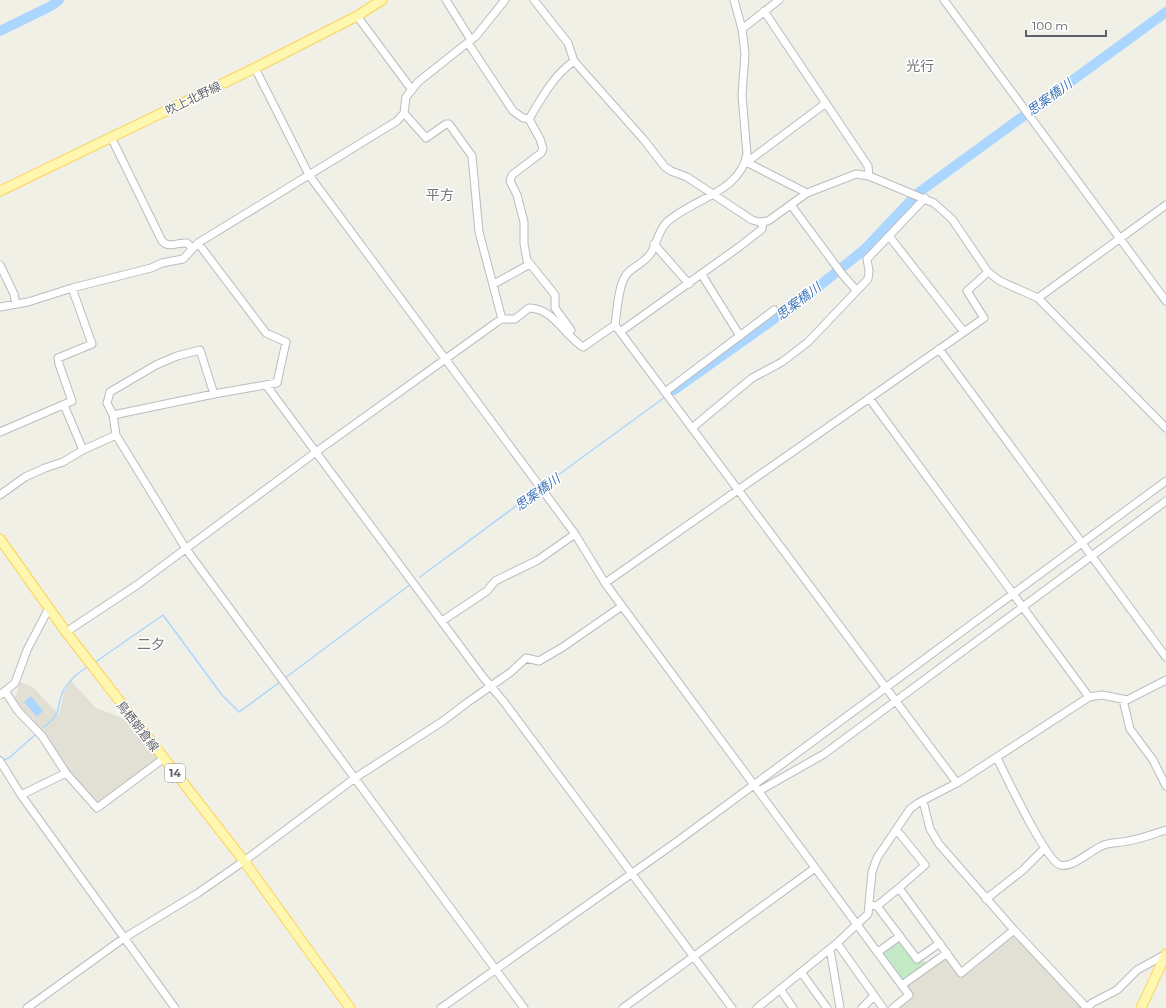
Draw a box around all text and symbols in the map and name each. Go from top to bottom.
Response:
scale bar [1026,12,1106,38]
text: 100 m [1032,18,1068,33]
district label: 光行 [906,57,934,75]
water label: 思案橋川 [1023,74,1076,119]
street label: 吹上北野線 [163,78,223,118]
district label: 平方 [426,186,454,204]
water label: 思案橋川 [772,278,825,323]
water label: 思案橋川 [511,469,564,514]
district label: 二夕 [137,635,165,653]
street label: 鳥栖朝倉線 [114,698,162,754]
road number: 14 [165,764,185,782]

